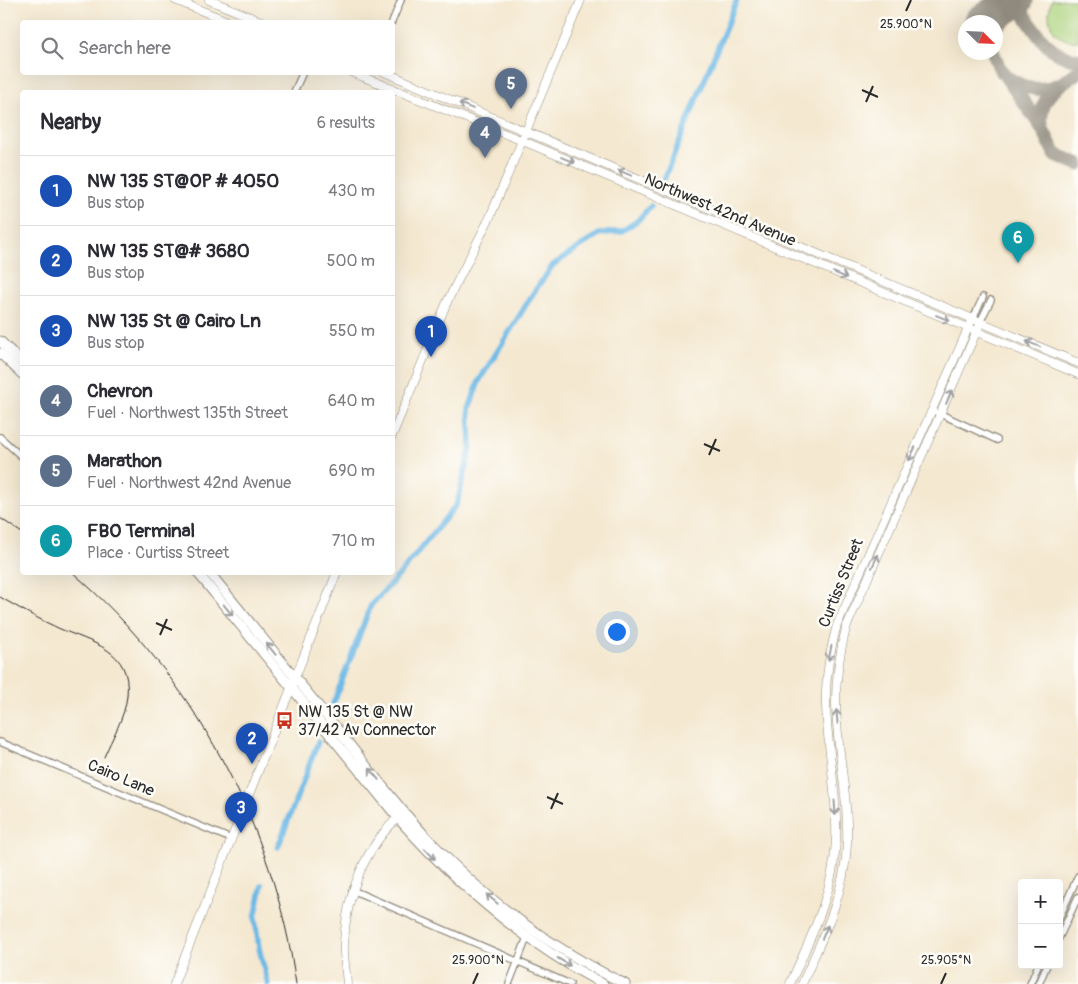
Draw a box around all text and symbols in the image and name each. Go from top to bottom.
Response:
north arrow [958,15,1003,60]
text: 25.900°N [880,17,932,32]
search box [20,20,395,75]
icon: search [38,34,66,62]
text: Search here [78,36,171,60]
pin: 5 [495,68,527,109]
one-way arrow [459,101,474,110]
text: Nearby [40,109,101,136]
text: 6 results [317,113,375,133]
pin: 4 [469,117,501,158]
one-way arrow [560,155,575,165]
one-way arrow [618,168,633,178]
text: NW 135 ST@OP # 4050 [87,169,279,193]
street label: Northwest 42nd Avenue [641,169,799,251]
text: 1 [53,181,59,201]
text: 430 m [328,181,375,201]
text: Bus stop [87,193,145,213]
pin: 6 [1002,222,1034,263]
text: NW 135 ST@# 3680 [87,239,250,263]
text: 2 [52,251,60,271]
text: 500 m [327,251,375,271]
text: Bus stop [87,263,145,283]
one-way arrow [832,270,847,280]
text: NW 135 St @ Cairo Ln [87,309,261,333]
one-way arrow [935,313,950,323]
pin: 1 [415,316,447,357]
text: 3 [52,321,60,341]
text: 550 m [329,321,375,341]
text: Bus stop [87,333,145,353]
one-way arrow [1026,339,1041,348]
text: Chevron [87,379,153,403]
one-way arrow [944,390,954,405]
text: 4 [51,391,61,411]
text: 640 m [328,391,375,411]
text: Fuel · Northwest 135th Street [87,403,288,423]
one-way arrow [907,446,916,461]
text: Marathon [87,449,162,473]
text: 5 [52,461,60,481]
text: 690 m [329,461,375,481]
text: Fuel · Northwest 42nd Avenue [87,473,291,493]
text: FBO Terminal [87,519,195,543]
text: 6 [51,531,61,551]
text: 710 m [332,531,375,551]
street label: Curtiss Street [814,535,868,630]
text: Place · Curtiss Street [87,543,229,563]
one-way arrow [871,554,880,569]
one-way arrow [222,603,233,616]
your location [604,619,630,645]
one-way arrow [266,642,277,655]
one-way arrow [825,644,835,660]
place label: NW 135 St @ NW 37/42 Av Connector [298,702,436,740]
one-way arrow [832,709,842,725]
bus stop icon: NW 135 St @ NW 37/42 Av Connector [274,711,294,731]
pin: 2 [236,723,268,764]
street label: Cairo Lane [85,755,157,801]
one-way arrow [368,768,379,781]
pin: 3 [225,792,257,833]
one-way arrow [831,800,840,816]
one-way arrow [424,848,436,860]
map controls [1018,879,1063,969]
button: + [1018,879,1063,924]
one-way arrow [486,894,499,905]
button: − [1018,924,1063,969]
one-way arrow [820,925,830,940]
text: 25.900°N [452,953,504,968]
text: 25.905°N [921,953,971,968]
one-way arrow [557,958,571,968]

